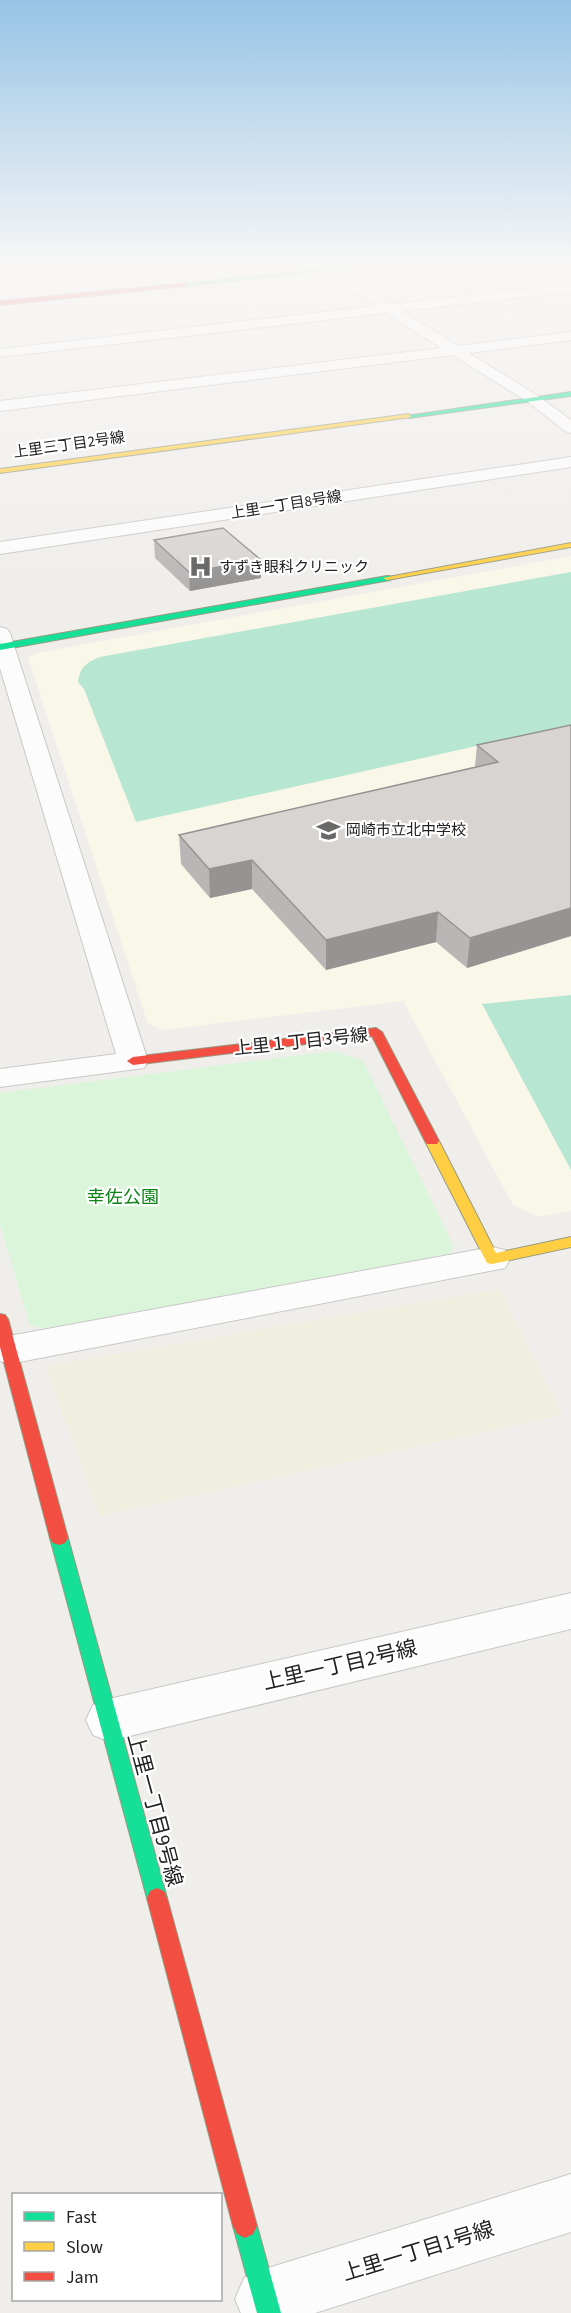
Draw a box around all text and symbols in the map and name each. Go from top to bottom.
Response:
street label: 上里三丁目2号線 [12,427,126,463]
street label: 上里一丁目8号線 [229,486,343,524]
hospital icon: すずき眼科クリニック [188,554,214,580]
place label: すずき眼科クリニック [219,557,369,578]
school or university icon: 岡崎市立北中学校 [315,817,341,843]
place label: 岡崎市立北中学校 [346,820,466,841]
street label: 上里１丁目3号線 [233,1023,369,1061]
park label: 幸佐公園 [87,1185,159,1210]
street label: 上里一丁目2号線 [260,1633,420,1697]
street label: 上里一丁目9号線 [120,1730,190,1890]
legend [12,2193,222,2301]
text: Fast [66,2205,97,2230]
street label: 上里一丁目1号線 [338,2214,498,2288]
text: Slow [66,2235,103,2260]
text: Jam [66,2265,99,2290]

